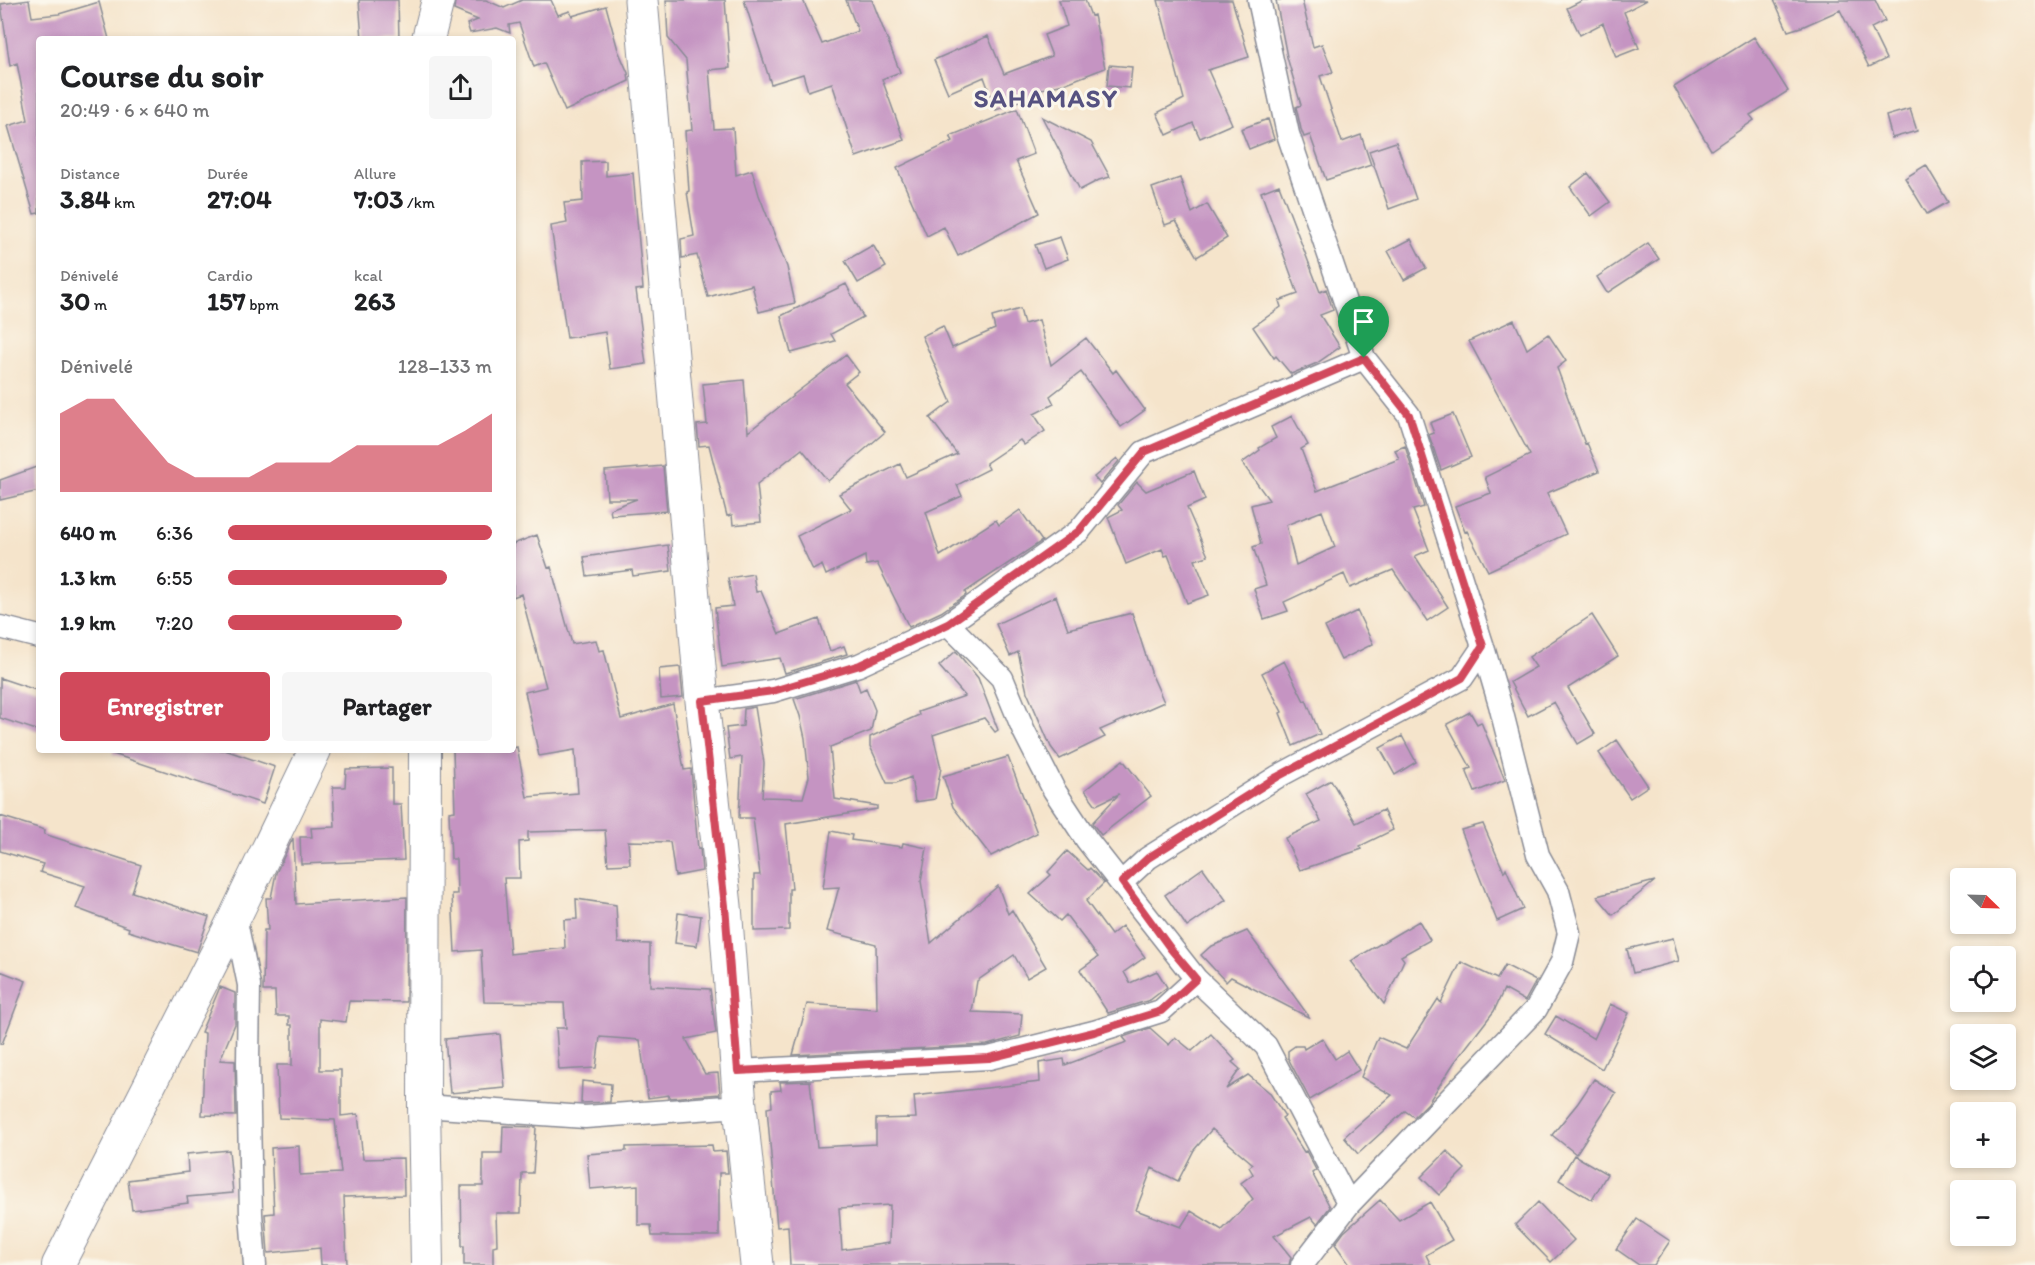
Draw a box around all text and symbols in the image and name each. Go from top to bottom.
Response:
text: Course du soir [60,56,263,95]
button: share [429,56,492,119]
district label: SAHAMASY [974,82,1118,114]
text: 20:49 · 6 × 640 m [60,98,210,122]
text: Distance [60,164,120,183]
text: Durée [207,164,248,183]
text: Allure [354,164,396,183]
text: 3.84 [60,183,110,215]
text: 27:04 [207,183,272,215]
text: 7:03 [354,183,403,215]
text: km [110,193,135,212]
text: /km [403,193,435,212]
text: Dénivelé [60,266,119,285]
text: Cardio [207,266,253,285]
text: kcal [354,266,382,285]
text: 30 [60,285,90,317]
text: 157 [207,285,246,317]
text: 263 [354,285,396,317]
text: m [90,295,107,314]
text: bpm [246,295,279,314]
pin [1338,296,1389,358]
icon: arrive [1347,305,1380,338]
text: Dénivelé [60,354,133,378]
text: 128–133 m [398,354,492,378]
text: 640 m [60,521,116,545]
text: 6:36 [156,521,193,545]
text: 1.3 km [60,566,116,590]
text: 6:55 [156,566,192,590]
text: 1.9 km [60,611,116,635]
text: 7:20 [156,611,194,635]
button: Enregistrer [60,672,270,741]
button: Partager [282,672,492,741]
north arrow [1950,868,2016,934]
map controls [1950,868,2016,1246]
button: locate [1950,946,2016,1012]
button: layers [1950,1024,2016,1090]
button: + [1950,1102,2016,1168]
button: − [1950,1180,2016,1246]

